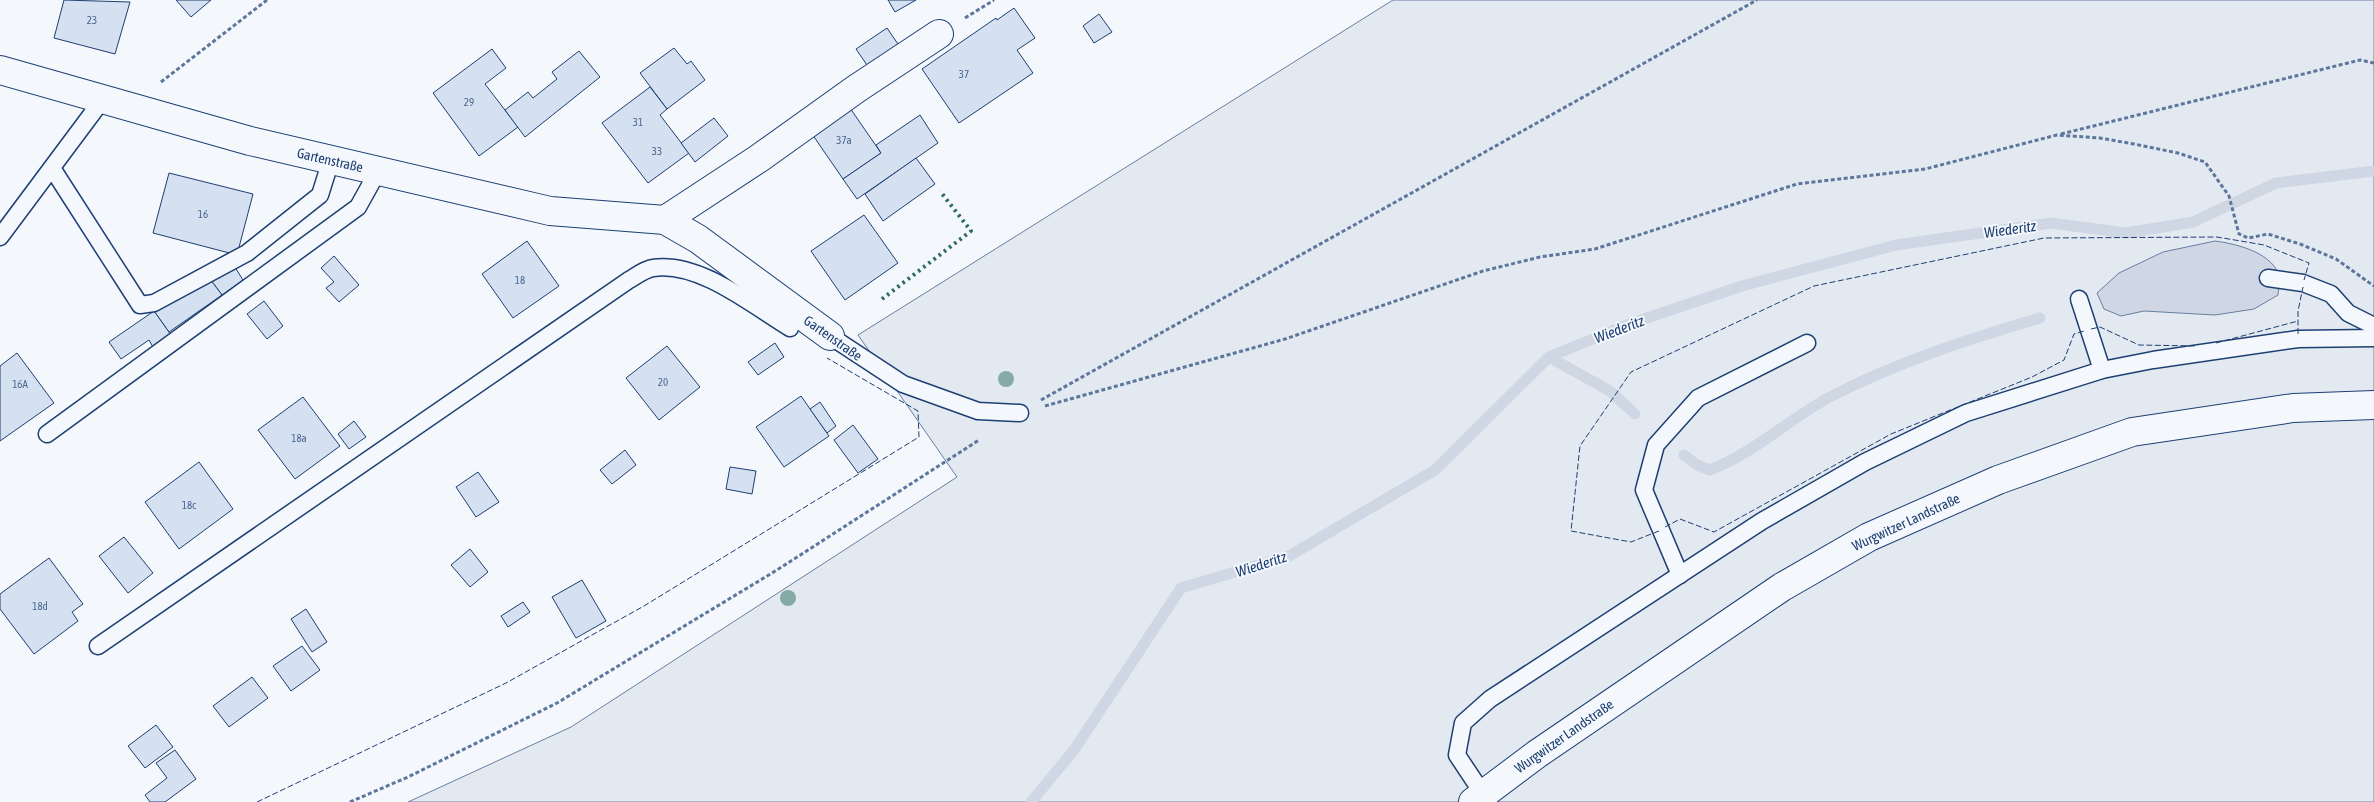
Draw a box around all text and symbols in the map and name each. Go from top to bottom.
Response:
house number: 23 [87,14,97,26]
house number: 37 [959,68,969,80]
house number: 29 [464,96,474,108]
house number: 31 [633,116,643,128]
house number: 37a [836,134,852,146]
street label: Gartenstraße [295,145,365,175]
house number: 33 [652,145,662,157]
house number: 16 [198,208,208,220]
water label: Wiederitz [1983,217,2038,241]
house number: 18 [515,274,525,286]
water label: Wiederitz [1592,311,1647,346]
street label: Gartenstraße [801,312,865,364]
house number: 20 [658,376,668,388]
house number: 16A [12,378,28,390]
house number: 18a [291,432,307,444]
street label: Wurgwitzer Landstraße [1850,490,1962,554]
house number: 18c [182,499,197,511]
water label: Wiederitz [1233,548,1289,580]
house number: 18d [32,600,48,612]
street label: Wurgwitzer Landstraße [1511,696,1617,776]

